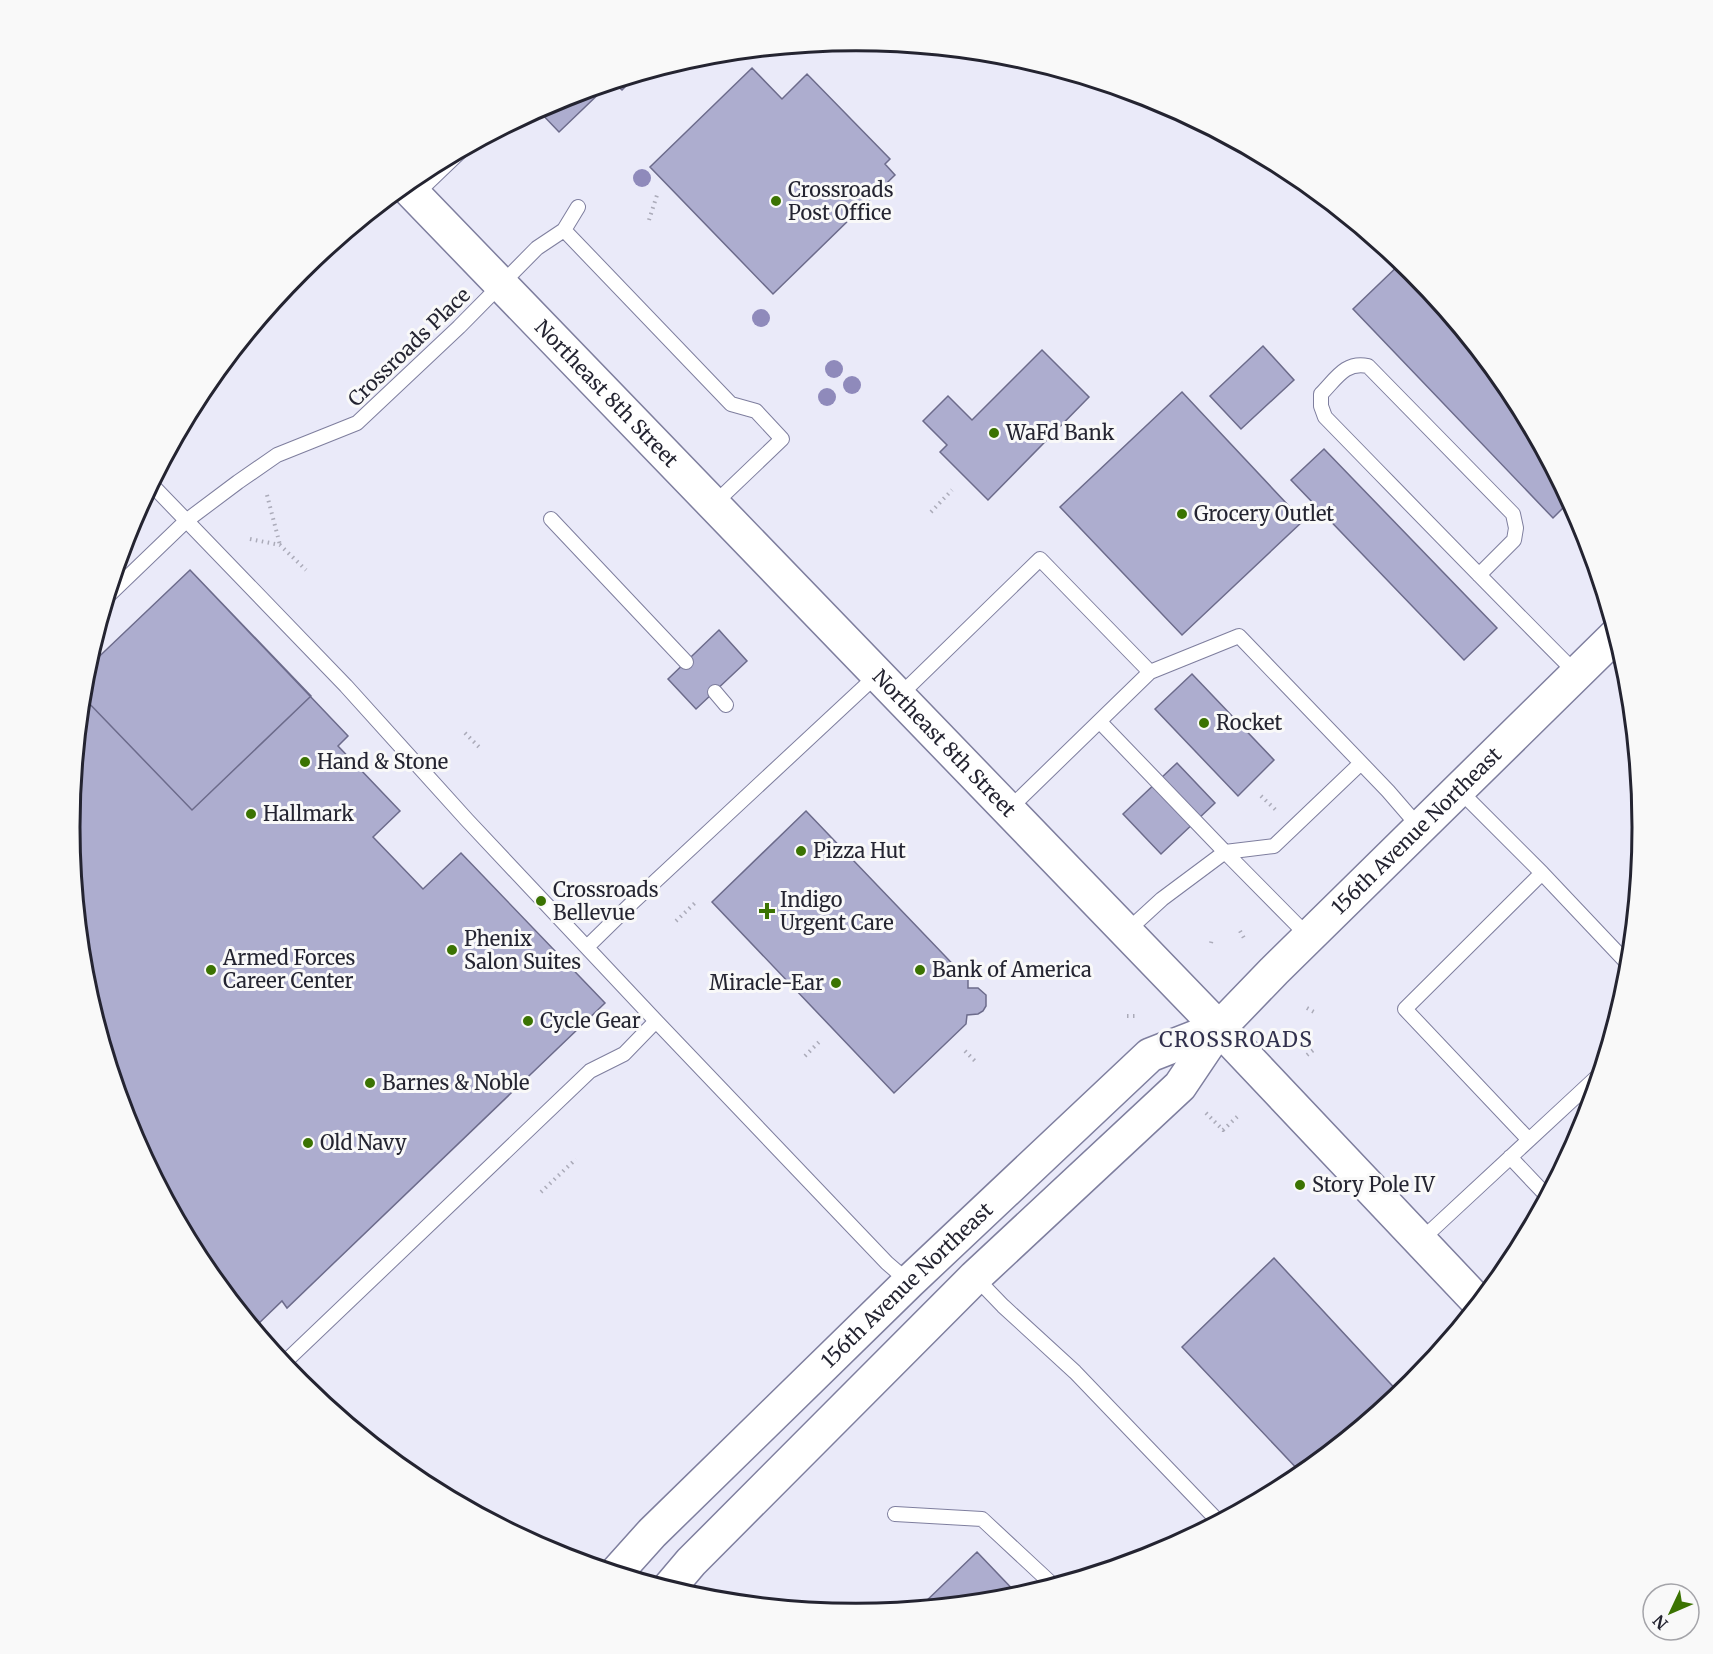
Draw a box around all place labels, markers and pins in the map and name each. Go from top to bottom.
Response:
place label: Crossroads Post Office [788,177,894,225]
marker: Crossroads Post Office [769,194,783,208]
place label: WaFd Bank [1005,420,1115,445]
marker: WaFd Bank [987,426,1001,440]
place label: Grocery Outlet [1194,501,1334,526]
marker: Grocery Outlet [1175,507,1189,521]
place label: Rocket [1216,710,1282,735]
marker: Rocket [1197,716,1211,730]
place label: Hand & Stone [317,749,448,774]
marker: Hand & Stone [298,755,312,769]
place label: Hallmark [263,801,354,826]
marker: Hallmark [244,807,258,821]
place label: Pizza Hut [813,838,906,863]
marker: Pizza Hut [794,844,808,858]
place label: Crossroads Bellevue [553,877,659,925]
place label: Indigo Urgent Care [780,887,894,935]
marker: Crossroads Bellevue [534,894,548,908]
marker: Indigo Urgent Care [758,902,776,920]
place label: Phenix Salon Suites [464,926,581,974]
marker: Phenix Salon Suites [445,943,459,957]
place label: Armed Forces Career Center [222,945,355,993]
place label: Bank of America [932,957,1092,982]
marker: Armed Forces Career Center [204,963,218,977]
marker: Bank of America [913,963,927,977]
place label: Miracle-Ear [709,970,824,995]
marker: Miracle-Ear [829,976,843,990]
place label: Cycle Gear [540,1008,641,1033]
marker: Cycle Gear [521,1014,535,1028]
place label: Barnes & Noble [382,1070,529,1095]
marker: Barnes & Noble [363,1076,377,1090]
place label: Old Navy [320,1130,407,1155]
marker: Old Navy [301,1136,315,1150]
place label: Story Pole IV [1312,1172,1436,1197]
marker: Story Pole IV [1293,1178,1307,1192]

